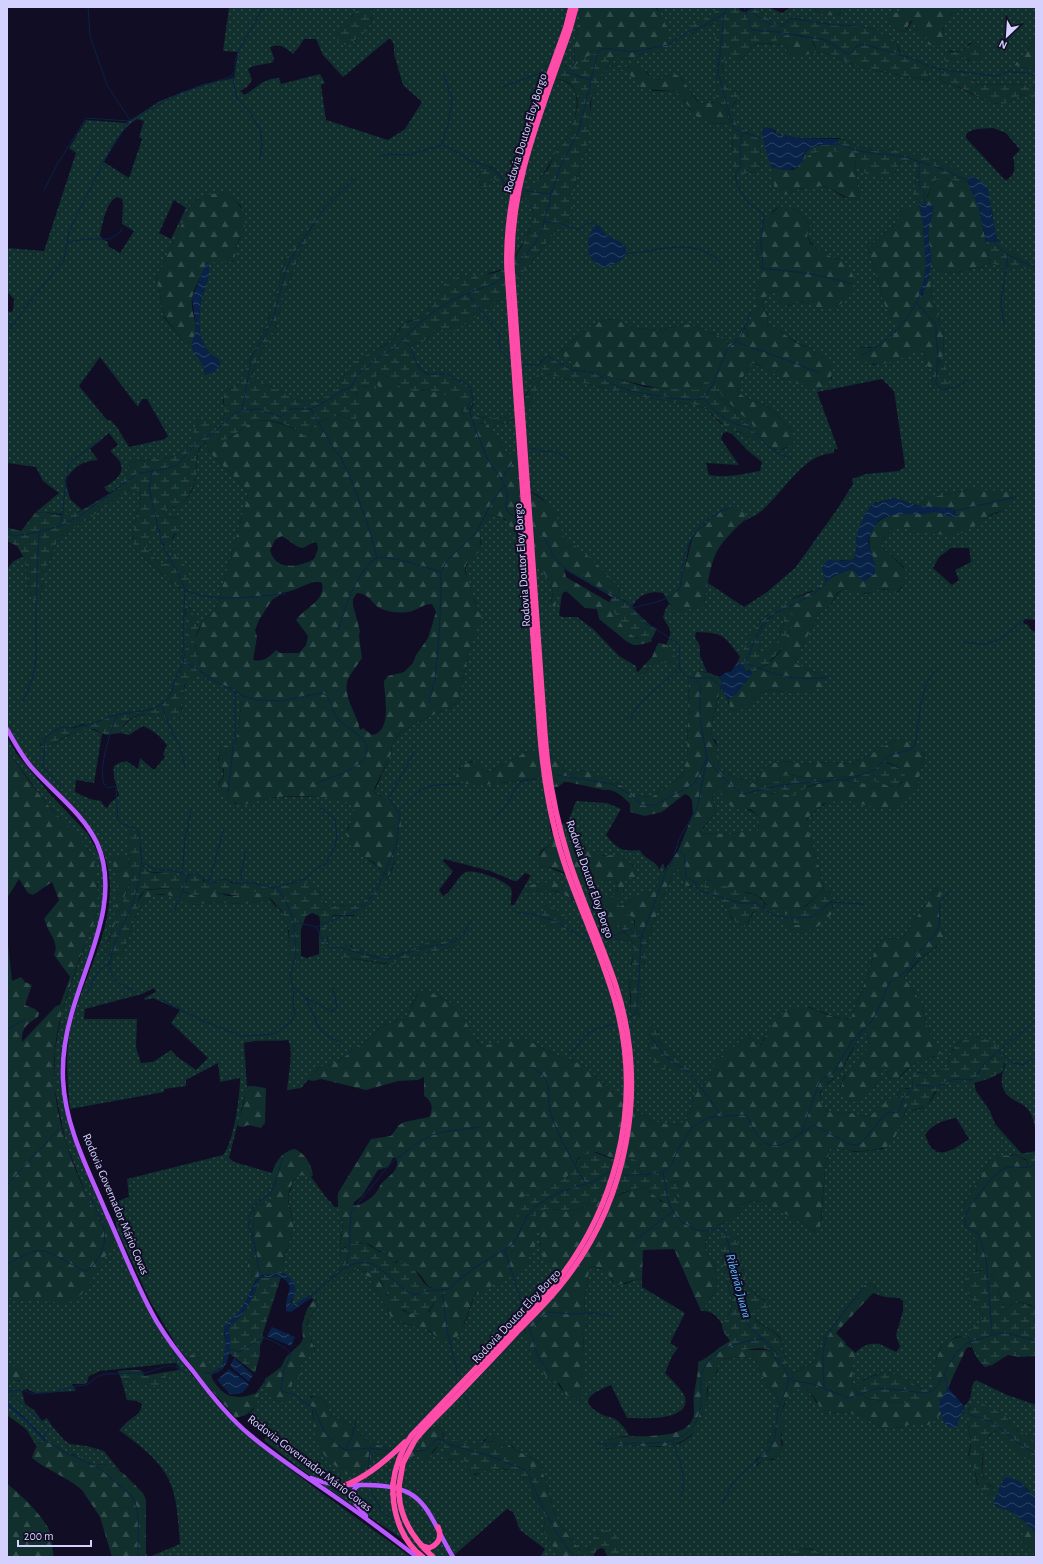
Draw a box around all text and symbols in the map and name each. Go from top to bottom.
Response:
north arrow [987,16,1027,56]
text: N [997,38,1009,51]
street label: Rodovia Doutor Eloy Borgo [501,72,550,194]
street label: Rodovia Doutor Eloy Borgo [512,503,533,627]
street label: Rodovia Doutor Eloy Borgo [563,818,616,940]
street label: Rodovia Governador Mário Covas [81,1132,151,1276]
water label: Ribeirão Juara [723,1253,753,1320]
street label: Rodovia Doutor Eloy Borgo [469,1267,563,1366]
street label: Rodovia Governador Mário Covas [246,1412,374,1514]
scale bar [18,1522,91,1548]
text: 200 m [24,1530,54,1542]

